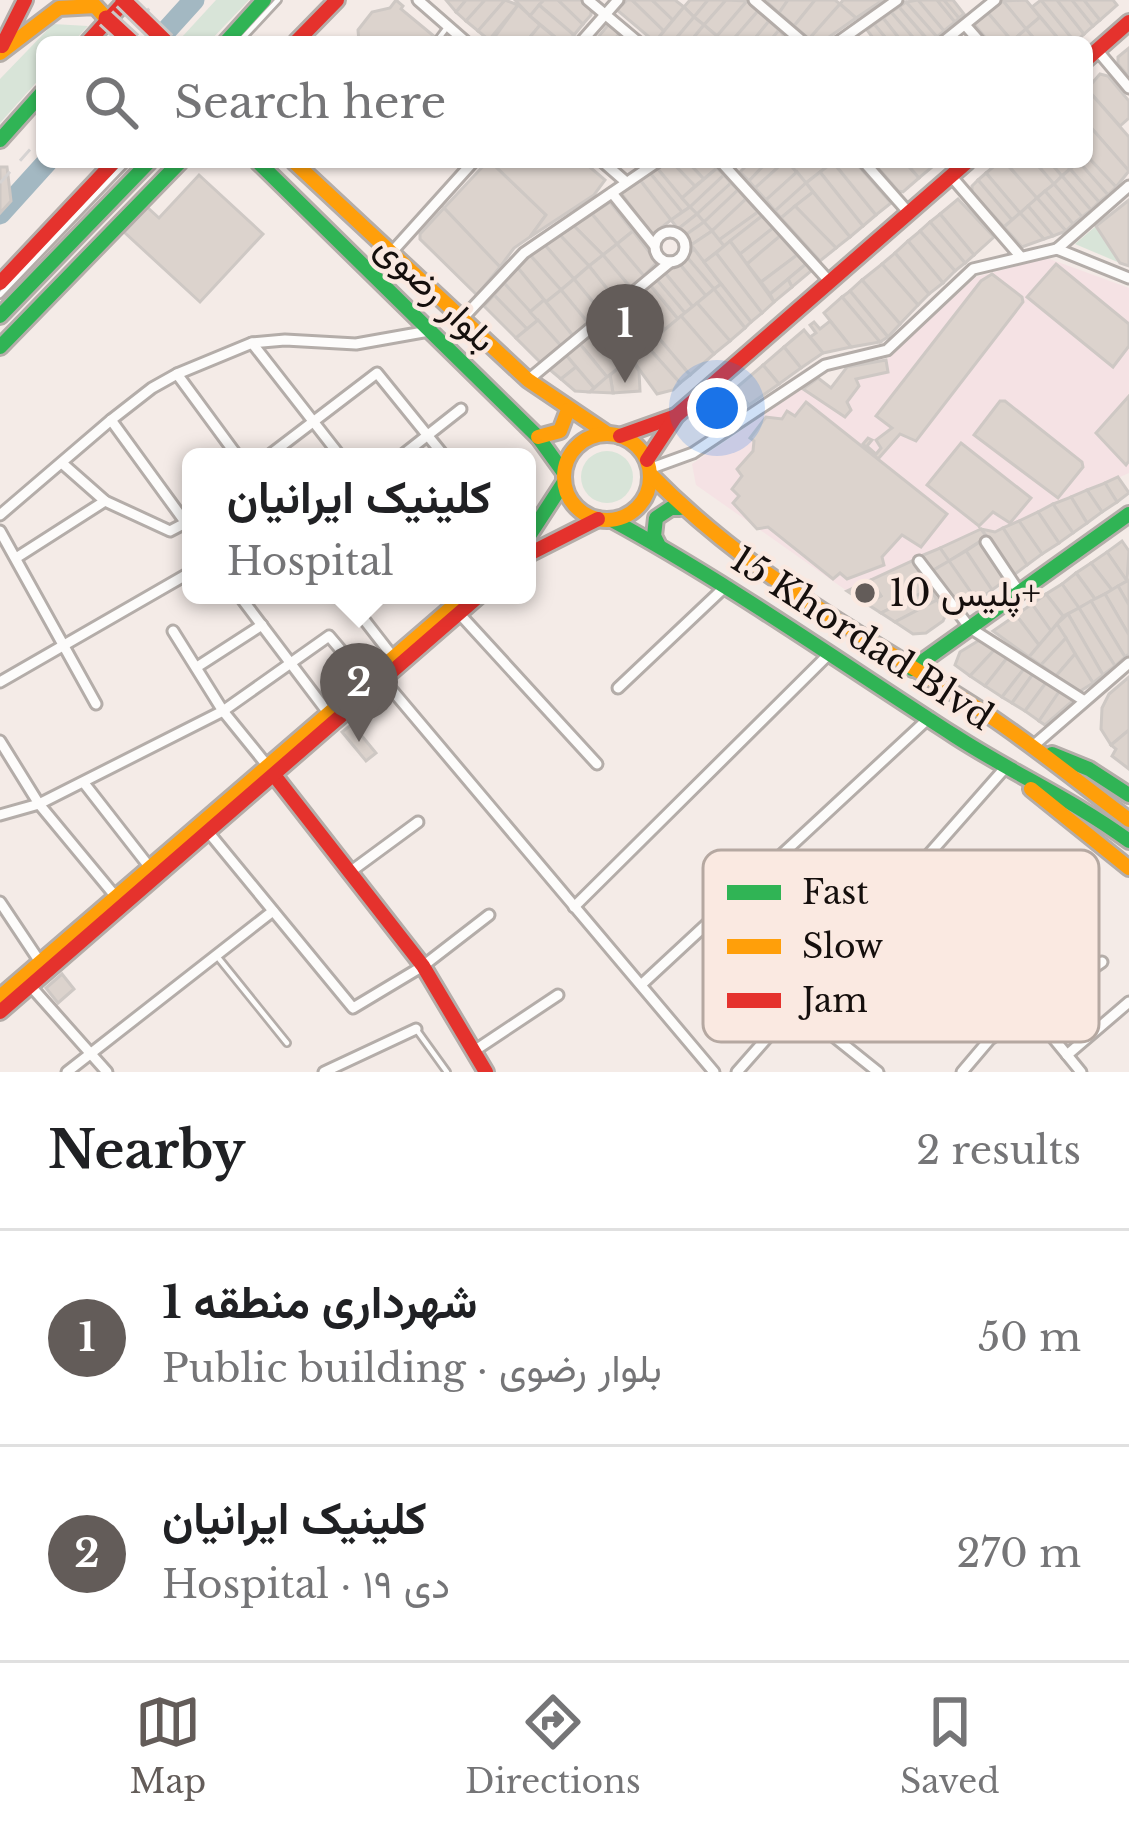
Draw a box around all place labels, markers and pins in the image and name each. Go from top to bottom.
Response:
pin: 1 [586,284,664,383]
place label: پلیس 10+ [889,571,1041,618]
marker: پلیس 10+ [852,580,878,606]
pin: 2 [320,643,398,742]

